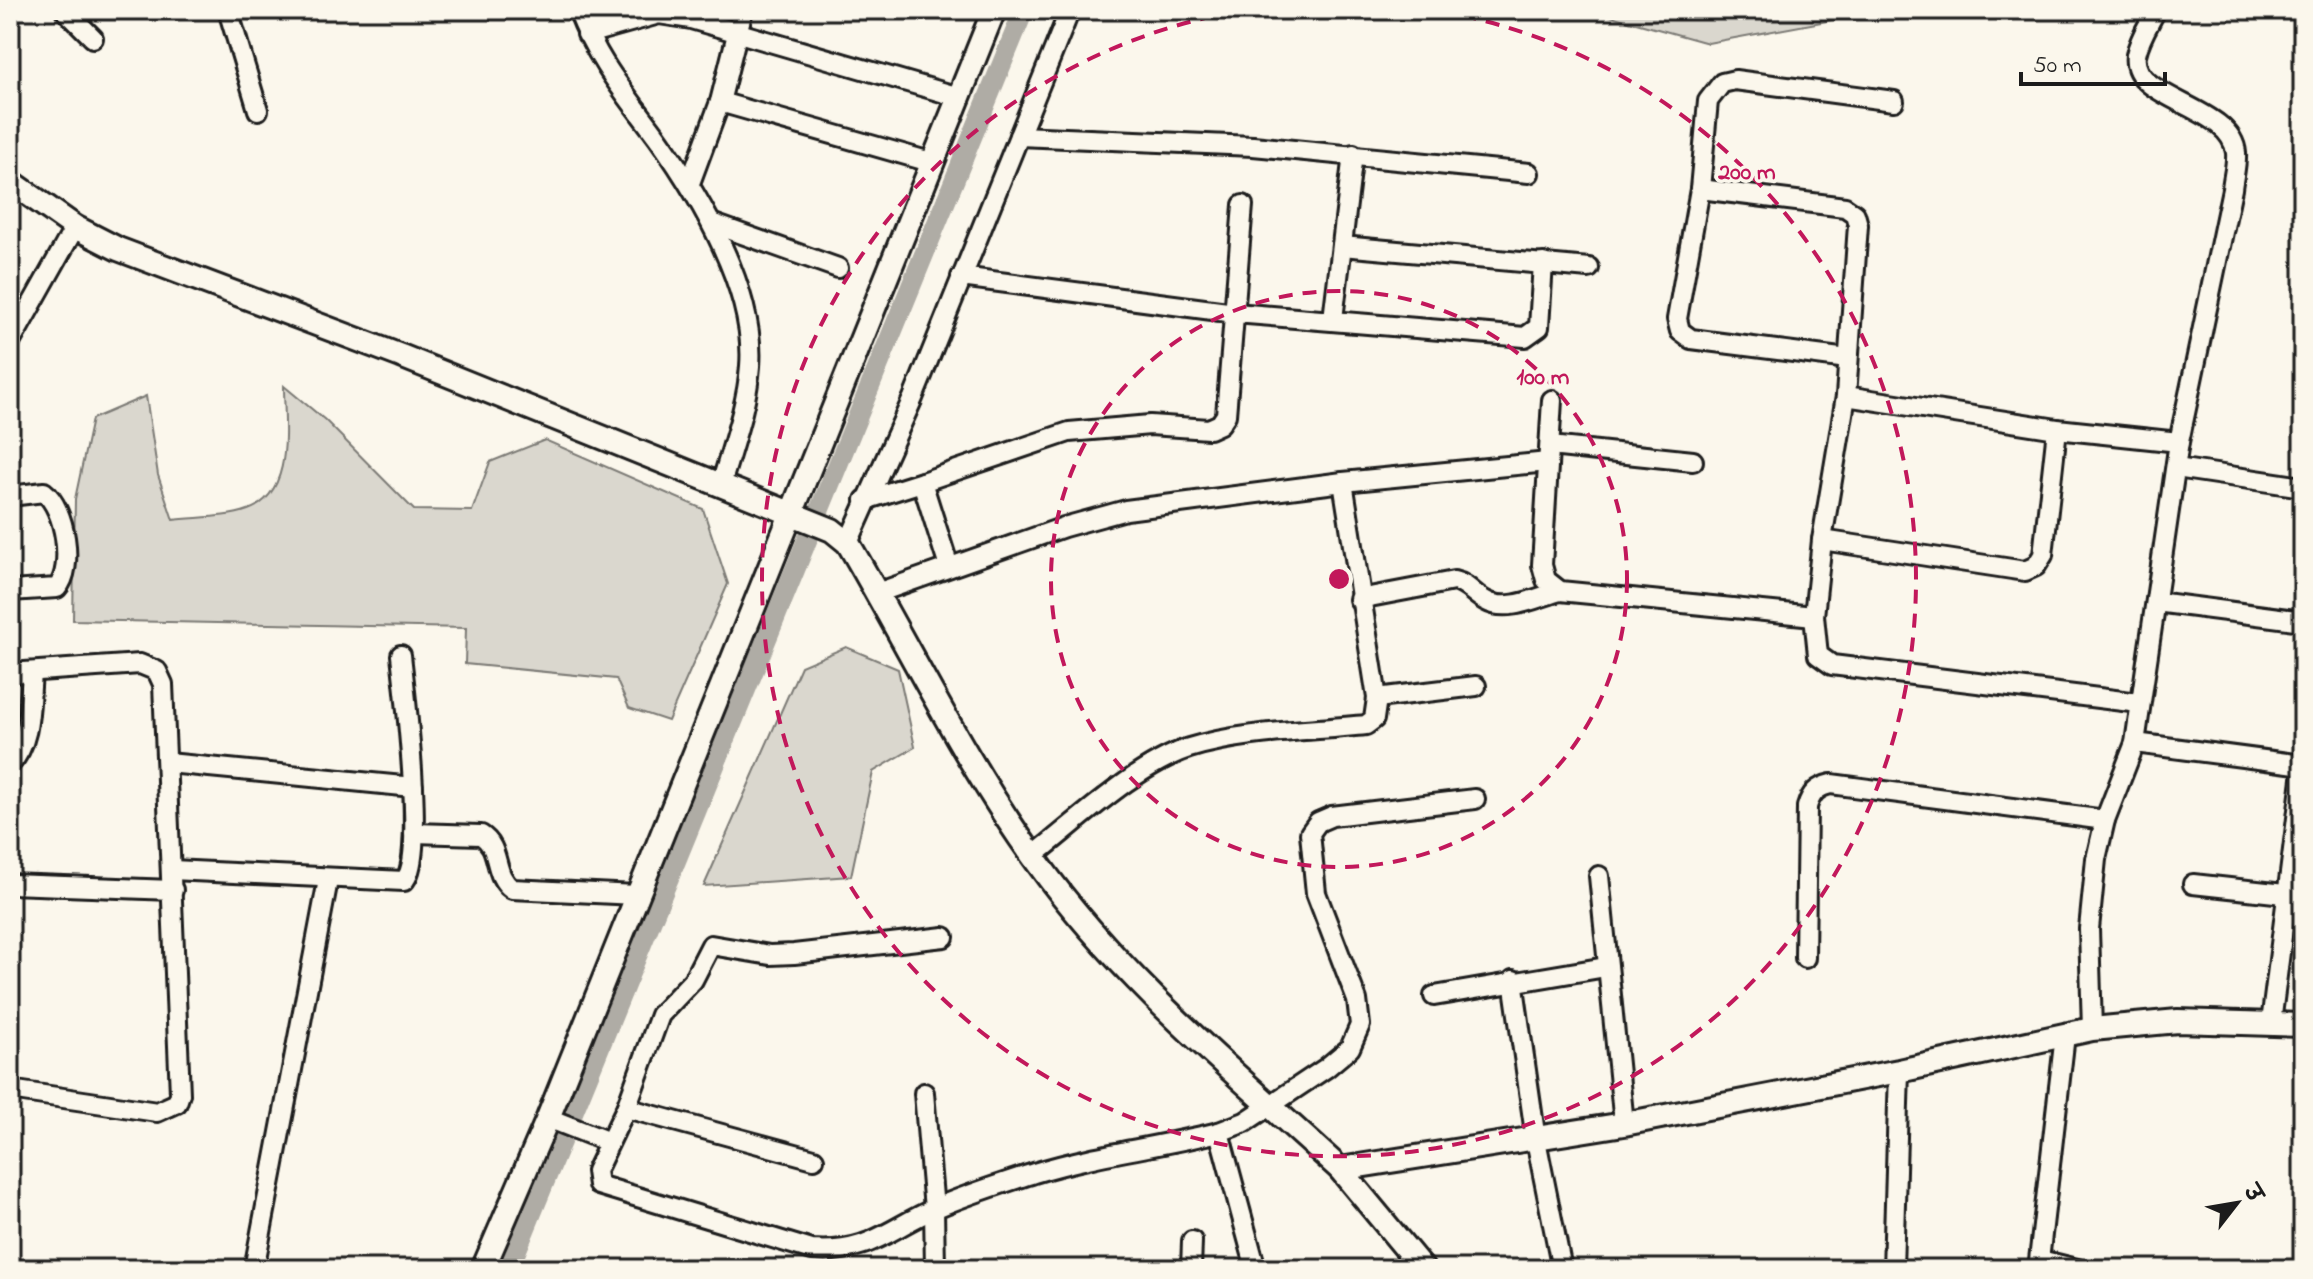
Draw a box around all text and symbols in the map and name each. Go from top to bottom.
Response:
scale bar [2021,36,2165,86]
text: 50 m [2033,49,2082,84]
text: 200 m [1717,156,1776,191]
text: 100 m [1517,361,1570,396]
centre of rings [1325,565,1353,593]
north arrow [2197,1163,2277,1243]
text: उ [2233,1178,2270,1211]

